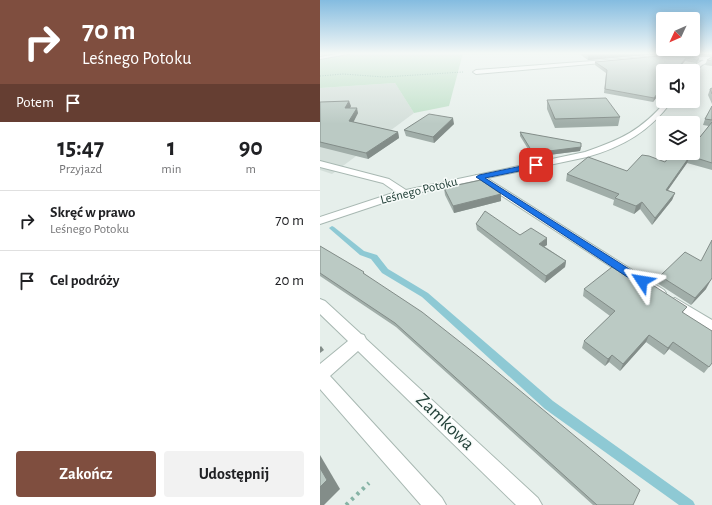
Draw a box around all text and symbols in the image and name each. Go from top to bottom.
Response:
north arrow [656,12,700,56]
map controls [656,12,700,160]
icon: right [16,16,68,68]
text: 70 m [82,17,136,45]
text: Leśnego Potoku [82,50,191,68]
button: sound [656,64,700,108]
icon: arrive [62,92,84,114]
text: Potem [16,95,54,110]
button: layers [656,116,700,160]
text: 15:47 [57,136,104,160]
text: 1 [167,136,176,160]
text: 90 [239,136,263,160]
pin [519,148,553,182]
icon: arrive [525,154,547,176]
text: Przyjazd [59,163,102,176]
text: min [161,163,182,176]
text: m [246,163,256,176]
street label: Leśnego Potoku [379,175,459,207]
text: Skręć w prawo [50,205,135,220]
icon: right [16,210,38,232]
text: 70 m [275,213,304,228]
text: Leśnego Potoku [50,223,129,236]
position arrow [621,260,663,302]
icon: arrive [16,270,38,292]
text: Cel podróży [50,273,119,288]
text: 20 m [275,273,304,288]
street label: Zamkowa [412,390,478,454]
button: Zakończ [16,451,156,497]
button: Udostępnij [164,451,304,497]

